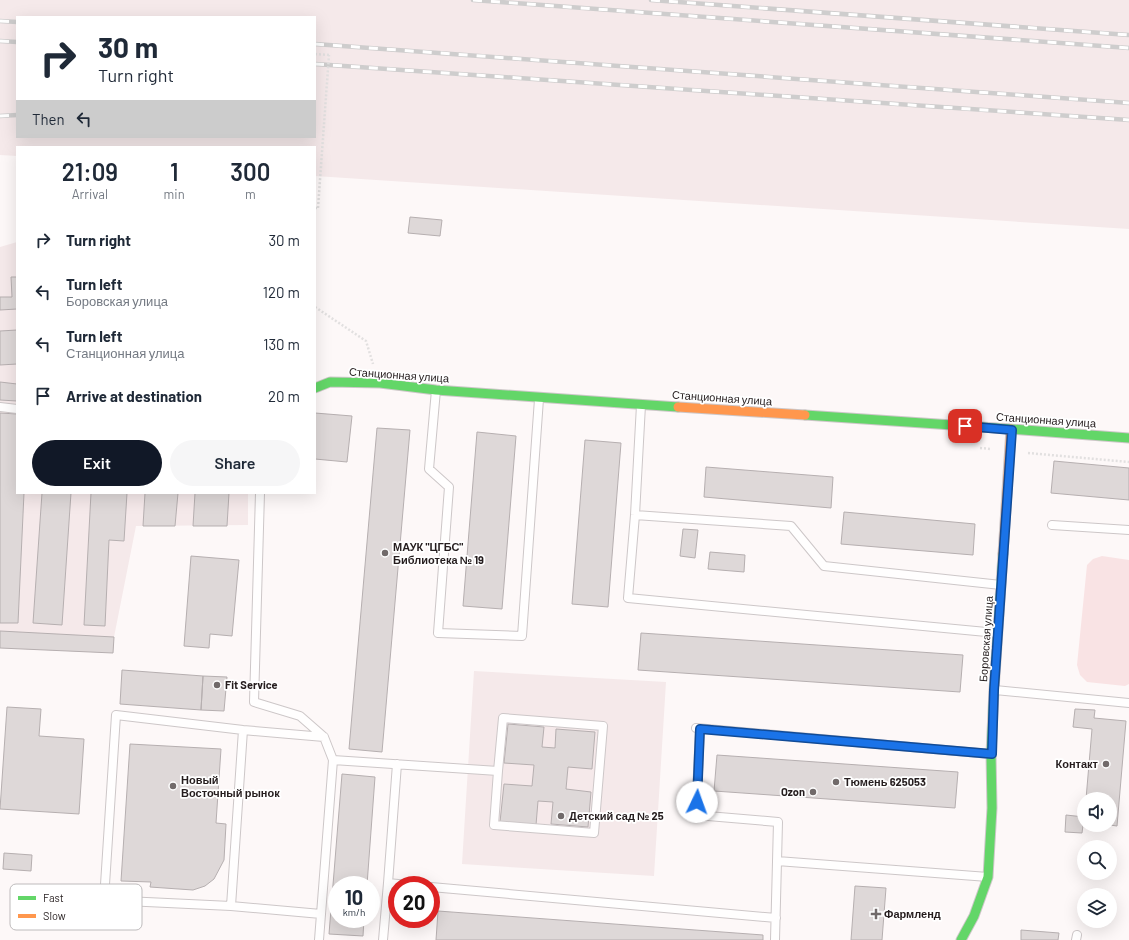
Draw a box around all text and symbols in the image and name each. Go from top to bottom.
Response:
text: 30 m [98,30,158,64]
icon: right [32,32,84,84]
text: Turn right [98,64,174,86]
icon: left [73,108,95,130]
text: Then [32,110,65,128]
text: 21:09 [62,157,118,186]
text: 1 [170,157,178,186]
text: 300 [230,157,270,186]
text: Arrival [72,186,108,202]
text: min [164,186,185,202]
text: m [245,186,256,202]
icon: right [32,229,54,251]
text: Turn right [66,231,131,249]
text: 30 m [268,231,300,249]
text: Turn left [66,275,122,293]
icon: left [32,281,54,303]
text: 120 m [263,283,300,301]
text: Боровская улица [66,293,168,309]
text: Turn left [66,327,122,345]
icon: left [32,333,54,355]
text: 130 m [263,335,300,353]
text: Станционная улица [66,345,185,361]
street label: Станционная улица [349,365,450,385]
icon: arrive [32,385,54,407]
text: Arrive at destination [66,387,202,405]
text: 20 m [268,387,300,405]
street label: Станционная улица [672,388,773,408]
pin [948,409,982,443]
street label: Станционная улица [996,410,1097,430]
icon: arrive [954,415,976,437]
button: Exit [32,440,162,486]
button: Share [170,440,300,486]
place label: МАУК "ЦГБС" Библиотека № 19 [393,540,484,566]
marker: МАУК "ЦГБС" Библиотека № 19 [380,548,390,558]
street label: Боровская улица [976,595,995,683]
place label: Fit Service [225,678,278,691]
marker: Fit Service [212,680,222,690]
place label: Контакт [1056,757,1099,770]
marker: Контакт [1101,759,1111,769]
place label: Новый Восточный рынок [181,773,280,799]
place label: Тюмень 625053 [844,775,926,788]
marker: Тюмень 625053 [831,777,841,787]
marker: Новый Восточный рынок [168,781,178,791]
position arrow [676,781,718,823]
place label: Ozon [781,785,805,798]
marker: Ozon [808,787,818,797]
map controls [1077,792,1117,928]
button: sound [1077,792,1117,832]
place label: Детский сад № 25 [569,809,664,822]
marker: Детский сад № 25 [556,811,566,821]
button: search [1077,840,1117,880]
speed limit sign: 20 [388,876,440,928]
legend [10,884,142,930]
text: 10 [345,885,363,909]
button: layers [1077,888,1117,928]
text: Fast [43,891,64,904]
text: km/h [343,906,365,918]
place label: Фармленд [884,907,941,920]
text: Slow [43,909,66,922]
marker: Фармленд [871,909,881,919]

